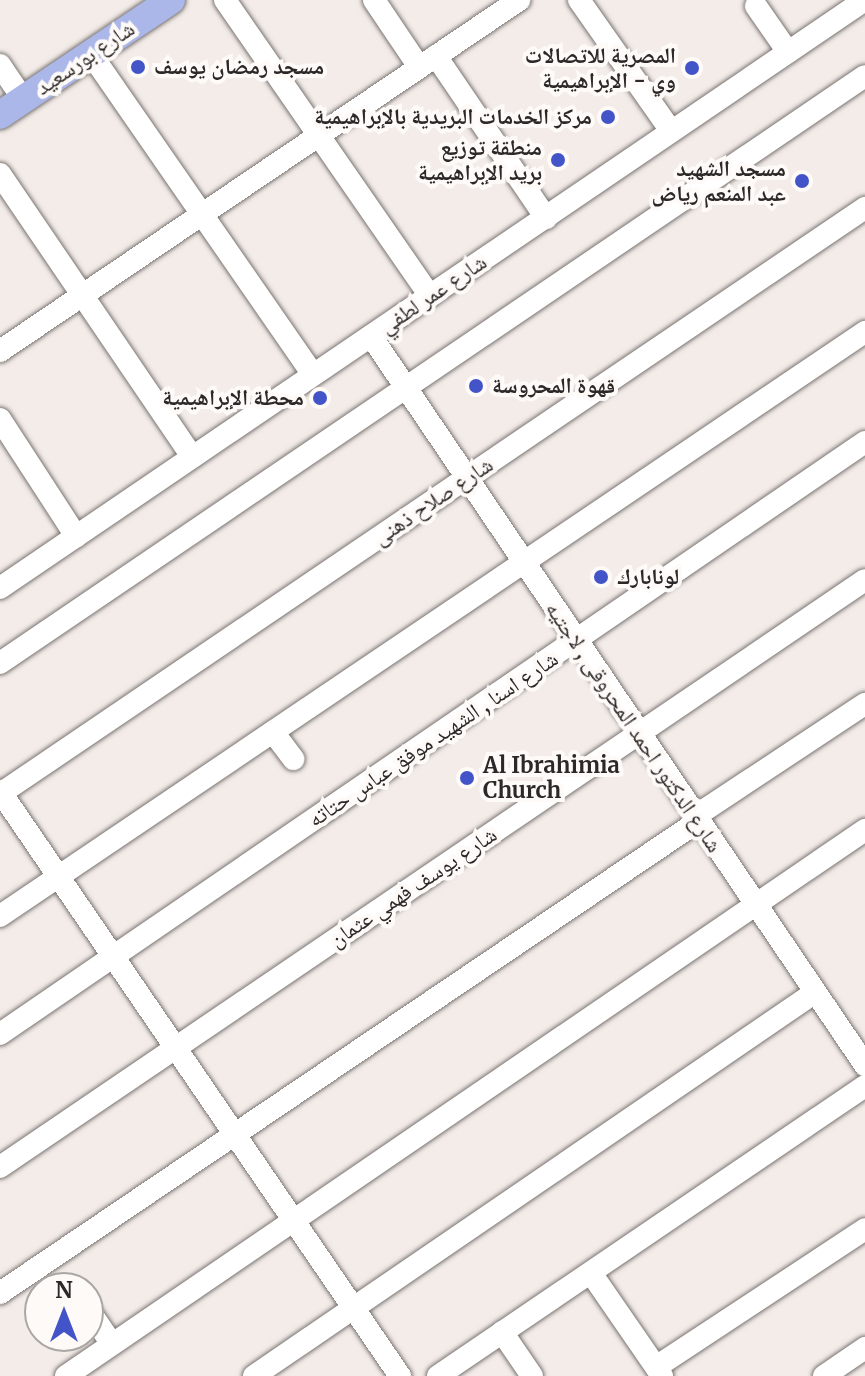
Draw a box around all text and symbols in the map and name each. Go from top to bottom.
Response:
street label: شارع بورسعيد [30,15,140,101]
place label: المصرية للاتصالات وي - الإبراهيمية [525,42,676,94]
place label: مسجد رمضان يوسف [154,54,324,80]
marker: مسجد رمضان يوسف [129,58,147,76]
marker: المصرية للاتصالات وي - الإبراهيمية [683,59,701,77]
place label: مركز الخدمات البريدية بالإبراهيمية [314,104,592,130]
marker: مركز الخدمات البريدية بالإبراهيمية [599,108,617,126]
place label: منطقة توزيع بريد الإبراهيمية [418,134,542,186]
marker: منطقة توزيع بريد الإبراهيمية [549,151,567,169]
place label: مسجد الشهيد عبد المنعم رياض [651,155,786,206]
marker: مسجد الشهيد عبد المنعم رياض [793,172,811,190]
street label: شارع عمر لطفي [374,249,492,339]
place label: قهوة المحروسة [492,373,615,399]
marker: قهوة المحروسة [467,377,485,395]
place label: محطة الإبراهيمية [162,385,304,411]
marker: محطة الإبراهيمية [311,389,329,407]
street label: شارع صلاح ذهنى [368,451,498,551]
place label: لونابارك [617,564,679,590]
marker: لونابارك [592,568,610,586]
street label: شارع الدكتور احمد المحروقى , لاجتيه [540,597,728,857]
street label: شارع اسنا , الشهيد موفق عباس حتاته [303,645,563,833]
place label: Al Ibrahimia Church [483,752,620,804]
marker: Al Ibrahimia Church [458,769,476,787]
street label: شارع يوسف فهمي عثمان [324,821,502,953]
north arrow [24,1272,104,1352]
text: N [55,1276,73,1304]

